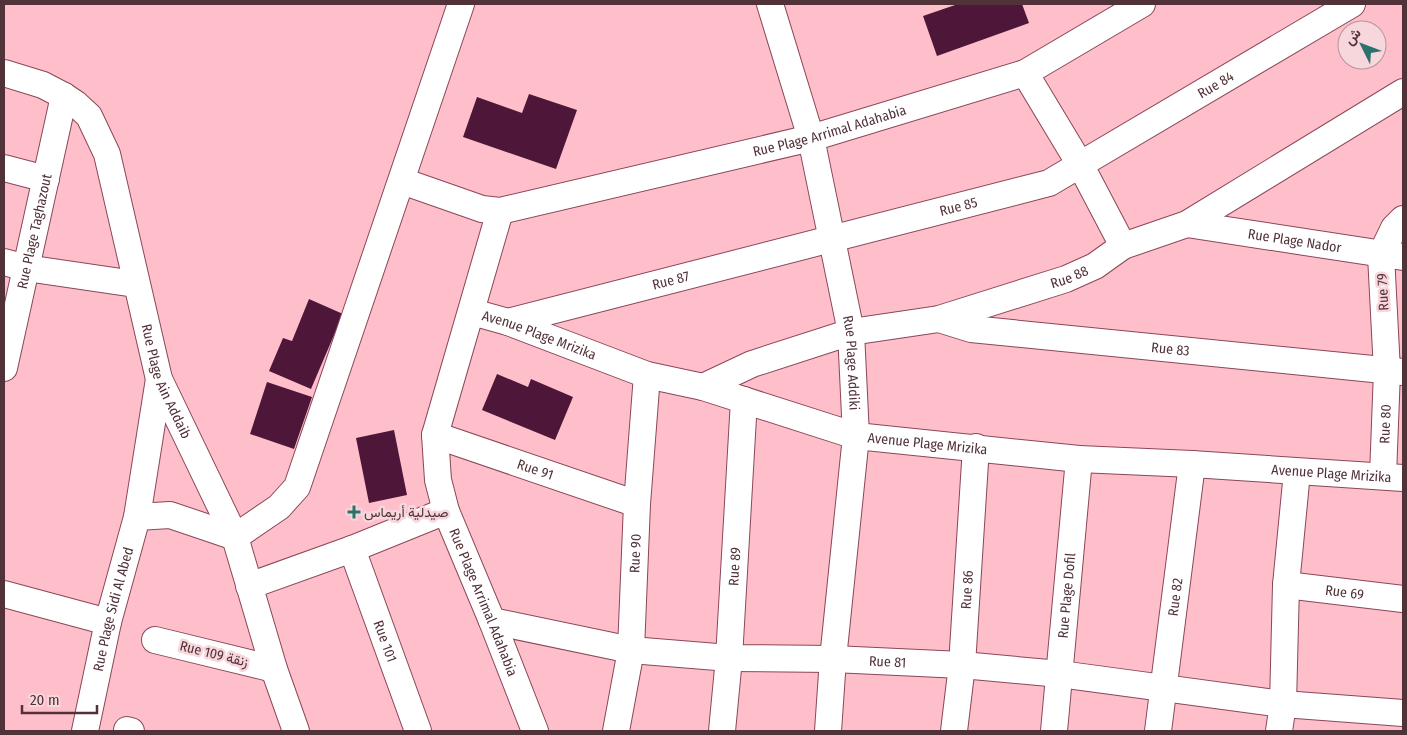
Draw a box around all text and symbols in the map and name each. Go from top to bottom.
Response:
north arrow [1337,20,1387,70]
text: ش [1341,25,1365,49]
street label: Rue 84 [1194,67,1237,102]
street label: Rue Plage Arrimal Adahabia [751,101,908,160]
street label: Rue Plage Taghazout [13,172,55,290]
street label: Rue 85 [938,193,979,219]
street label: Rue Plage Nador [1247,225,1343,256]
street label: Rue 88 [1048,262,1091,292]
street label: Rue 87 [650,267,691,293]
street label: Rue 79 [1374,273,1392,311]
street label: Avenue Plage Mrizika [480,307,599,363]
street label: Rue Plage Addiki [839,314,863,411]
street label: Rue Plage Ain Addaib [138,322,195,441]
street label: Rue 83 [1150,338,1190,359]
street label: Rue 80 [1376,404,1394,444]
street label: Avenue Plage Mrizika [867,429,988,458]
street label: Rue 91 [515,455,556,483]
street label: Avenue Plage Mrizika [1271,461,1392,486]
place label: صيدلية أريماس [364,504,449,521]
marker: صيدلية أريماس [348,506,360,518]
street label: Rue Plage Arrimal Adahabia [446,526,521,679]
street label: Rue 90 [626,533,644,573]
street label: Rue Plage Sidi Al Abed [89,545,137,673]
street label: Rue 89 [725,546,744,586]
street label: Rue Plage Dofil [1054,552,1079,639]
street label: Rue 86 [957,570,977,610]
street label: Rue 82 [1164,577,1186,617]
street label: Rue 69 [1324,581,1365,603]
street label: Rue 101 [370,618,401,664]
street label: Rue 109 زنقة [178,637,250,671]
street label: Rue 81 [869,652,907,671]
scale bar [22,682,98,714]
text: 20 m [30,691,60,709]

